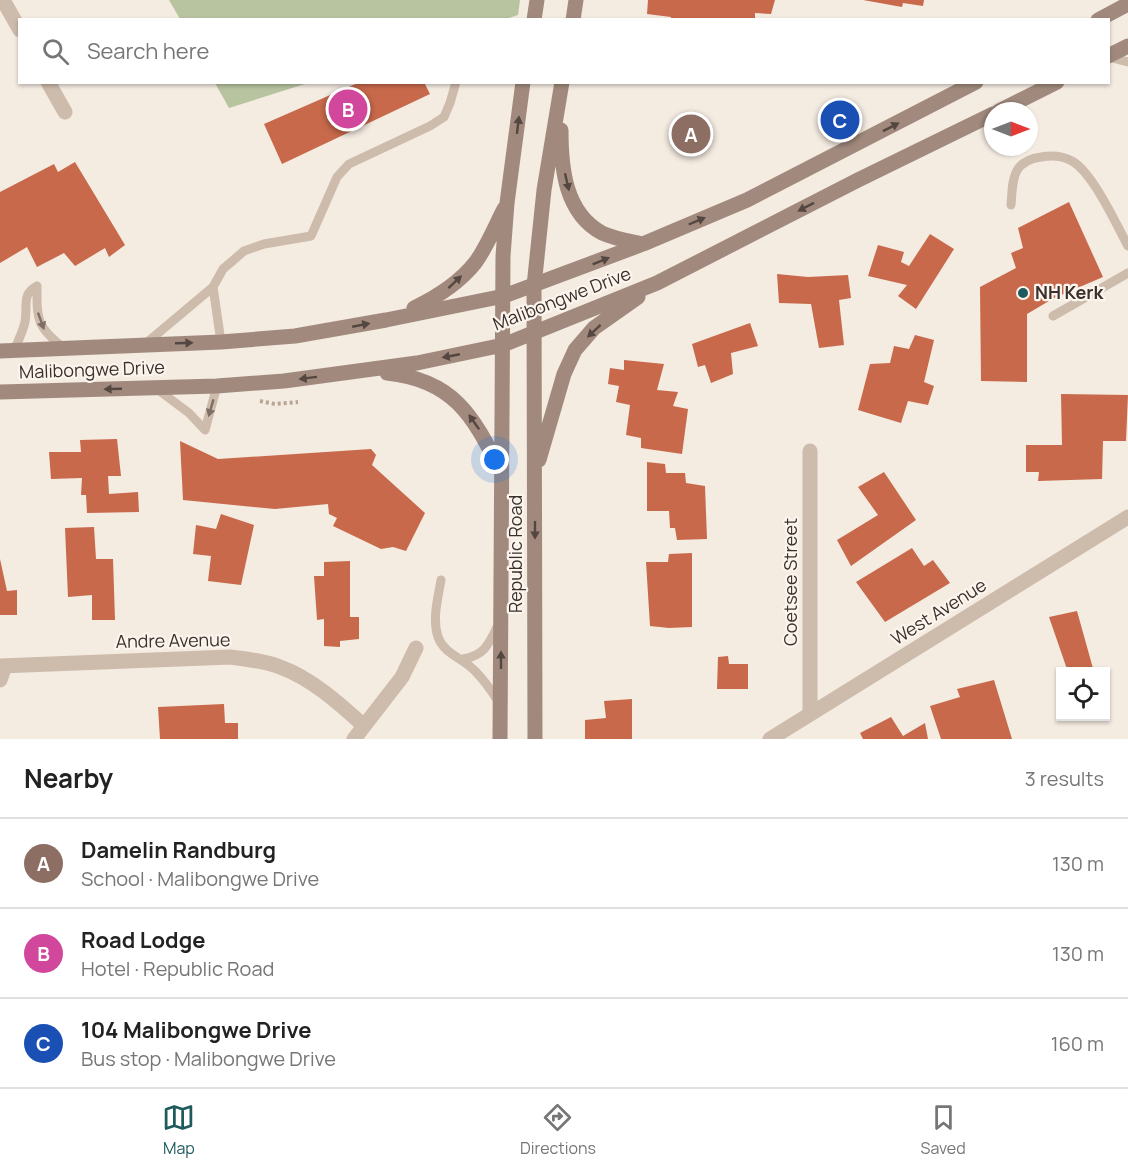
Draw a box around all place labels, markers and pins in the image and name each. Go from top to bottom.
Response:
pin: B [328,86,368,132]
pin: C [820,98,860,142]
pin: A [672,112,710,156]
place label: NH Kerk [1035,280,1104,304]
marker: NH Kerk [1016,286,1030,300]

